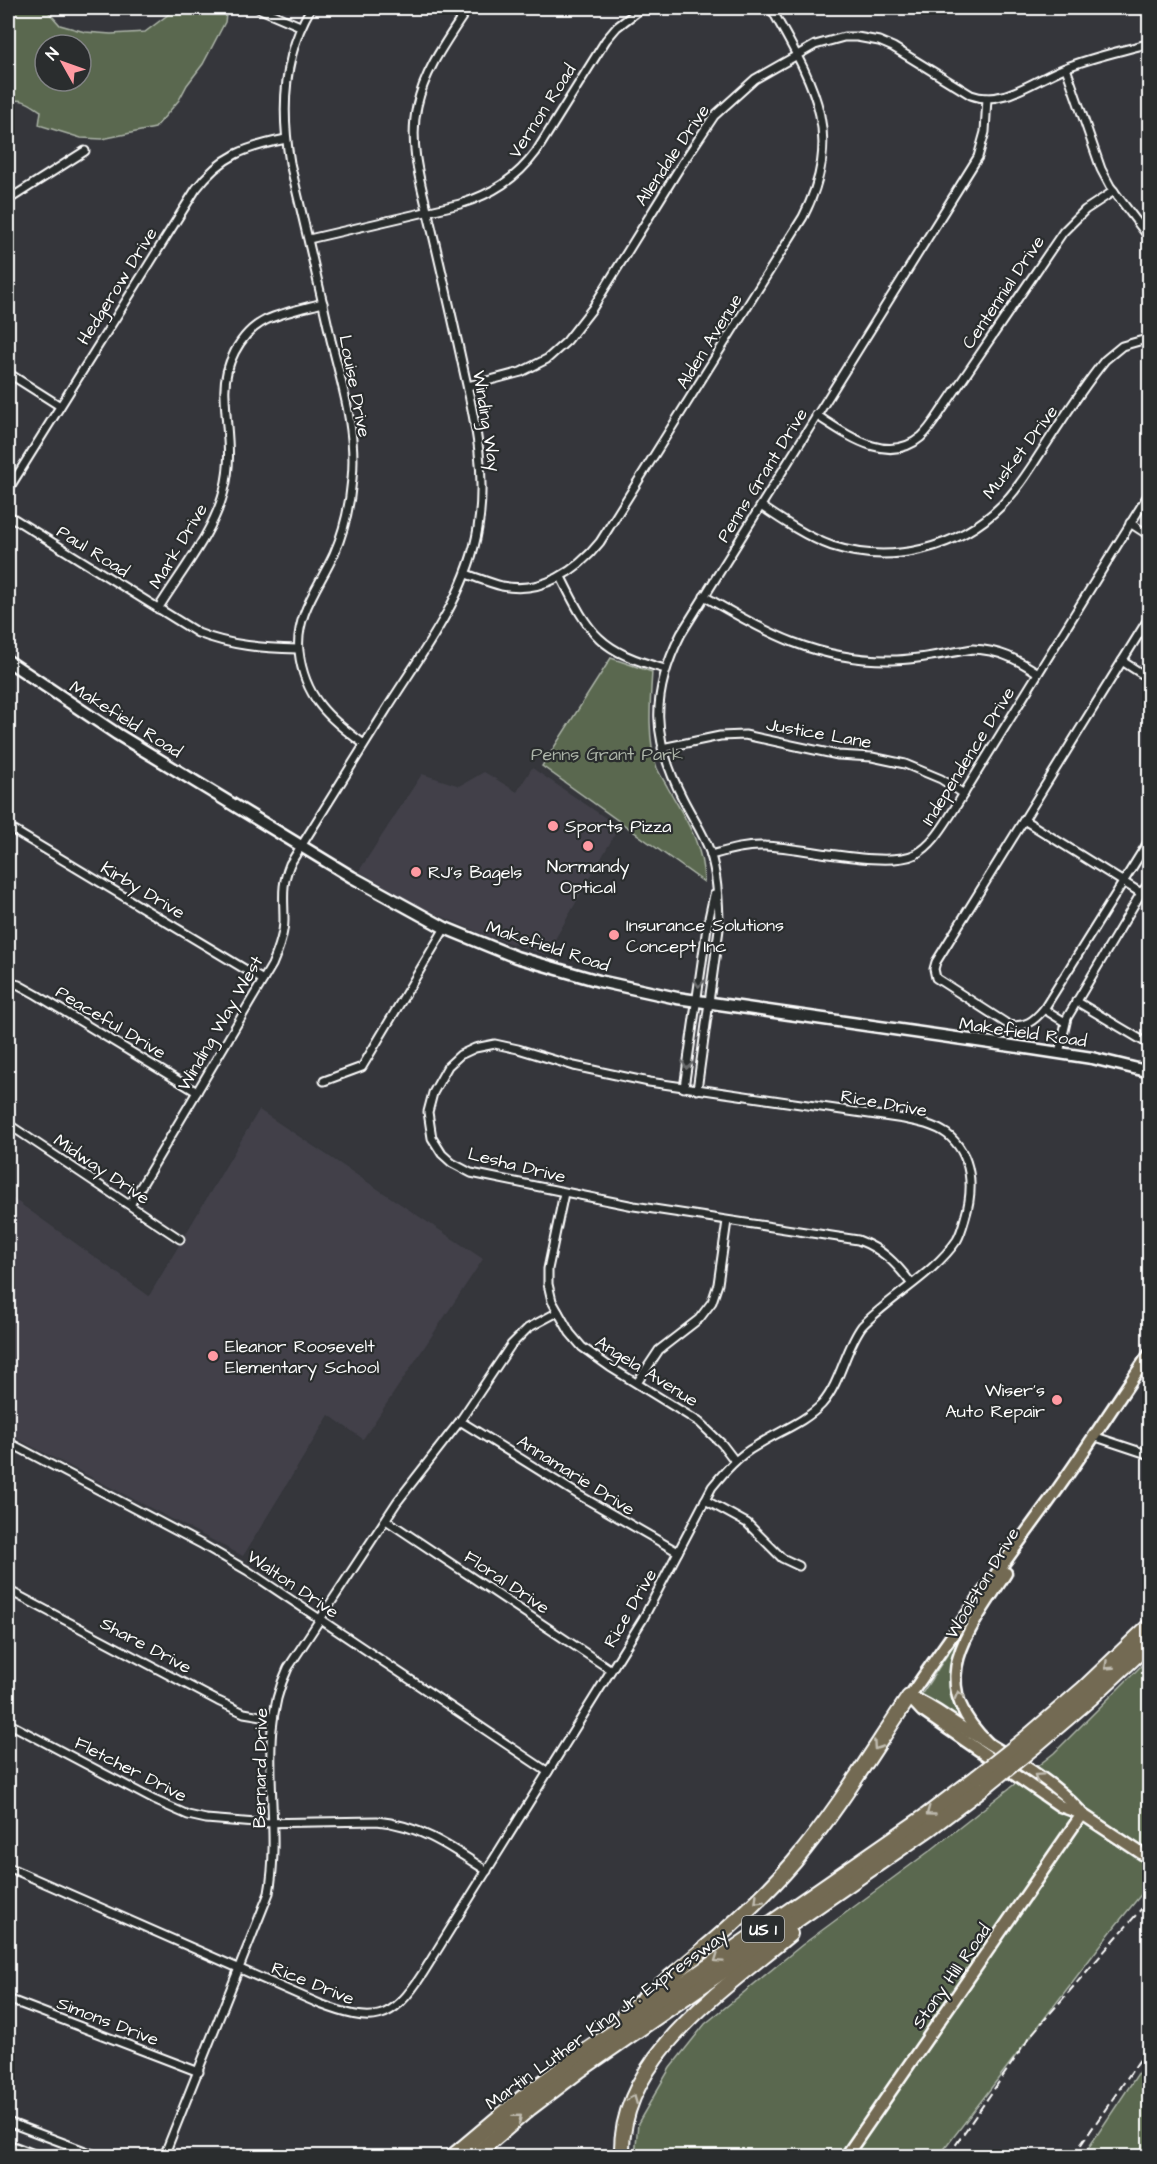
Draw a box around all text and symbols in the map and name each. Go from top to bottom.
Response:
north arrow [33,33,93,93]
text: N [41,43,64,65]
street label: Vernon Road [503,59,582,163]
street label: Allendale Drive [629,99,716,211]
street label: Hedgerow Drive [71,223,165,350]
street label: Centennial Drive [956,230,1051,354]
street label: Alden Avenue [670,289,749,394]
street label: Louise Drive [332,333,377,440]
street label: Winding Way [465,369,507,474]
street label: Musket Drive [977,400,1064,504]
street label: Penns Grant Drive [711,403,814,547]
street label: Mark Drive [143,499,214,594]
street label: Paul Road [52,519,134,584]
street label: Makefield Road [65,675,187,764]
street label: Independence Drive [916,682,1021,830]
street label: Justice Lane [764,712,874,755]
park label: Penns Grant Park [531,742,683,767]
place label: Sports Pizza [565,814,671,839]
marker: Sports Pizza [546,819,560,833]
marker: Normandy Optical [581,839,595,853]
place label: Normandy Optical [547,854,629,900]
street label: Kirby Drive [95,855,190,926]
place label: RJ's Bagels [428,860,522,886]
marker: RJ's Bagels [409,865,423,879]
place label: Insurance Solutions Concept Inc [626,913,784,959]
street label: Makefield Road [483,915,613,978]
marker: Insurance Solutions Concept Inc [607,928,621,942]
street label: Winding Way West [172,950,271,1096]
one-way arrow [693,978,706,987]
street label: Peaceful Drive [51,980,171,1065]
street label: Makefield Road [958,1011,1088,1054]
one-way arrow [682,1061,694,1070]
street label: Rice Drive [839,1084,929,1123]
street label: Midway Drive [48,1128,155,1212]
street label: Lesha Drive [465,1141,569,1190]
street label: Angela Avenue [590,1330,703,1414]
place label: Eleanor Roosevelt Elementary School [225,1334,380,1381]
marker: Eleanor Roosevelt Elementary School [206,1349,220,1363]
place label: Wiser's Auto Repair [945,1378,1045,1424]
marker: Wiser's Auto Repair [1050,1393,1064,1407]
street label: Annamarie Drive [512,1429,640,1522]
street label: Woolston Drive [939,1523,1026,1644]
street label: Walton Drive [242,1544,344,1625]
street label: Floral Drive [459,1545,555,1620]
street label: Rice Drive [598,1564,663,1652]
street label: Share Drive [96,1611,196,1680]
one-way arrow [1104,1659,1114,1670]
one-way arrow [953,1690,966,1700]
street label: Bernard Drive [247,1707,274,1828]
street label: Fletcher Drive [70,1730,191,1809]
one-way arrow [873,1739,884,1750]
one-way arrow [1034,1773,1045,1784]
one-way arrow [926,1805,937,1816]
one-way arrow [754,1893,764,1904]
road number: US 1 [742,1916,784,1942]
street label: Stony Hill Road [906,1919,998,2034]
street label: Martin Luther King Jr. Expressway [480,1923,733,2117]
one-way arrow [714,1952,725,1963]
street label: Rice Drive [268,1956,358,2012]
street label: Simons Drive [53,1991,163,2052]
one-way arrow [626,2095,638,2106]
one-way arrow [511,2114,522,2125]

